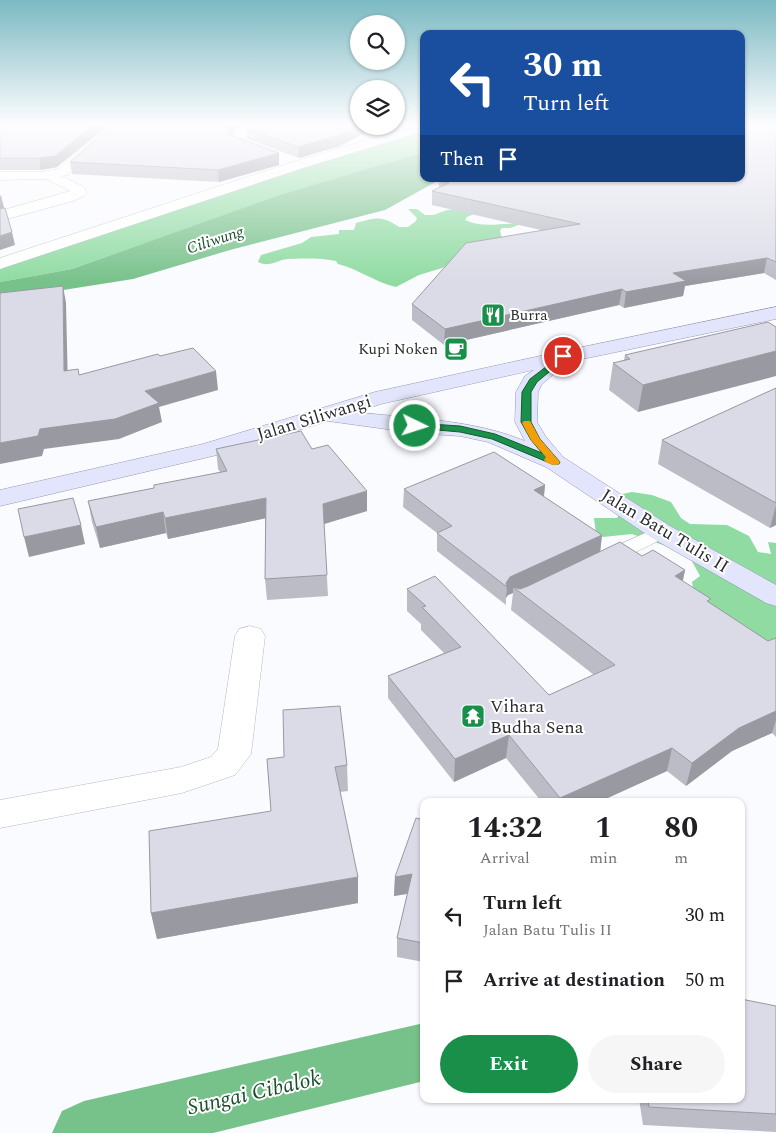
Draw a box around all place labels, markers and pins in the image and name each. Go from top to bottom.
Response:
restaurant icon: Burra [480,302,506,328]
place label: Burra [510,304,548,327]
pin [542,335,584,377]
cafe icon: Kupi Noken [443,336,469,362]
place label: Kupi Noken [358,338,438,361]
place label: Vihara Budha Sena [490,693,584,741]
temple icon: Vihara Budha Sena [460,703,486,729]

